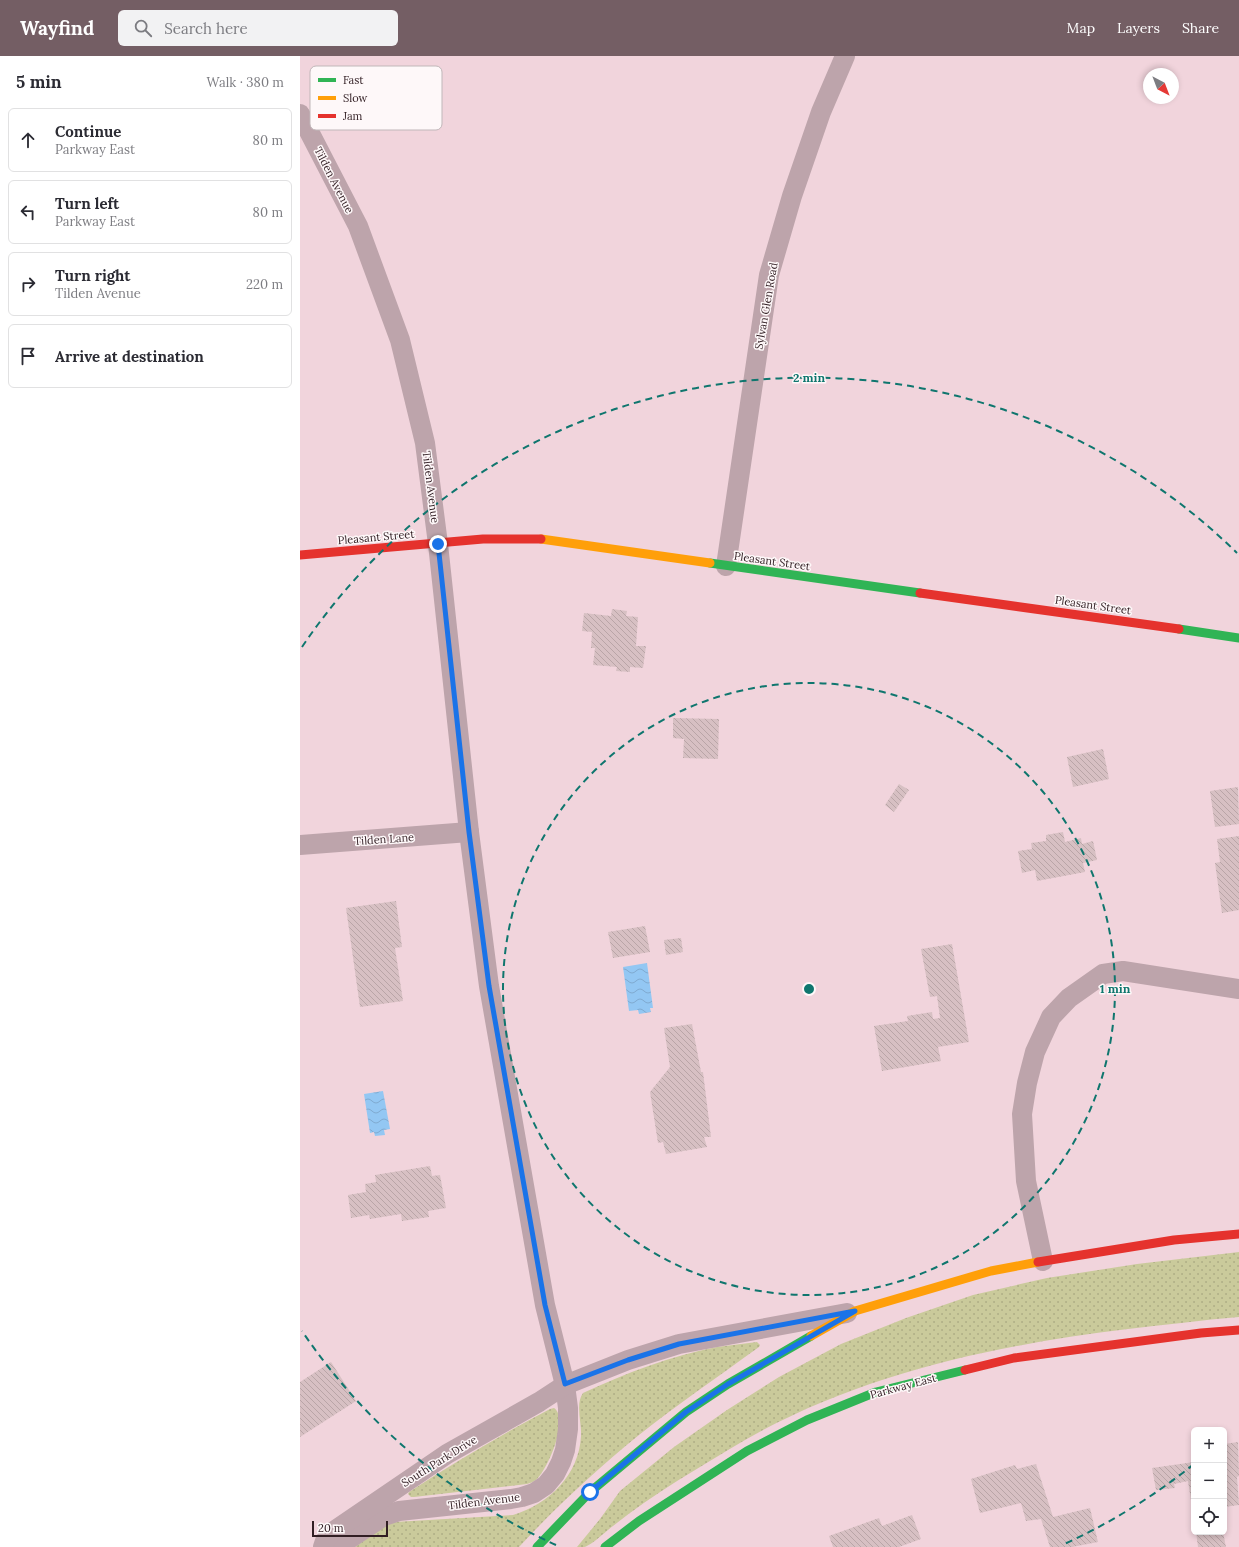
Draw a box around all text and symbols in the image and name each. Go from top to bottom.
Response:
search box [118,10,398,46]
text: Wayfind [20,16,94,40]
icon: search [132,17,154,39]
text: Search here [164,19,248,38]
text: Map [1067,19,1095,37]
text: Layers [1117,19,1160,37]
text: Share [1182,19,1219,37]
legend [310,66,442,130]
north arrow [1143,68,1179,104]
text: 5 min [16,71,62,93]
text: Fast [343,73,364,87]
text: Walk · 380 m [207,74,284,91]
text: Slow [343,91,368,105]
text: Jam [342,109,363,123]
text: Continue [55,122,121,141]
icon: ahead [17,129,39,151]
text: 80 m [253,132,283,149]
text: Parkway East [55,141,135,158]
street label: Tilden Avenue [311,144,357,216]
text: Turn left [55,194,119,213]
icon: left [17,201,39,223]
text: 80 m [253,204,283,221]
text: Parkway East [55,213,135,230]
street label: Sylvan Glen Road [751,261,781,351]
text: Turn right [55,266,131,285]
icon: right [17,273,39,295]
text: 220 m [246,276,283,293]
text: Tilden Avenue [55,285,141,302]
icon: arrive [17,345,39,367]
text: Arrive at destination [55,347,204,366]
text: 2 min [793,370,825,385]
street label: Tilden Avenue [420,450,442,524]
street label: Pleasant Street [337,527,416,547]
route end [429,535,447,553]
street label: Pleasant Street [733,549,812,573]
street label: Pleasant Street [1054,593,1133,617]
street label: Tilden Lane [354,830,415,848]
text: 1 min [1100,981,1131,996]
centre of rings [802,982,816,996]
street label: Parkway East [868,1370,938,1402]
map controls [1191,1427,1227,1535]
button: + [1191,1427,1227,1463]
street label: South Park Drive [399,1432,479,1490]
button: − [1191,1463,1227,1499]
route start [581,1483,599,1501]
street label: Tilden Avenue [447,1490,521,1512]
button: locate [1191,1499,1227,1535]
scale bar [312,1519,388,1538]
text: 20 m [318,1521,343,1535]

